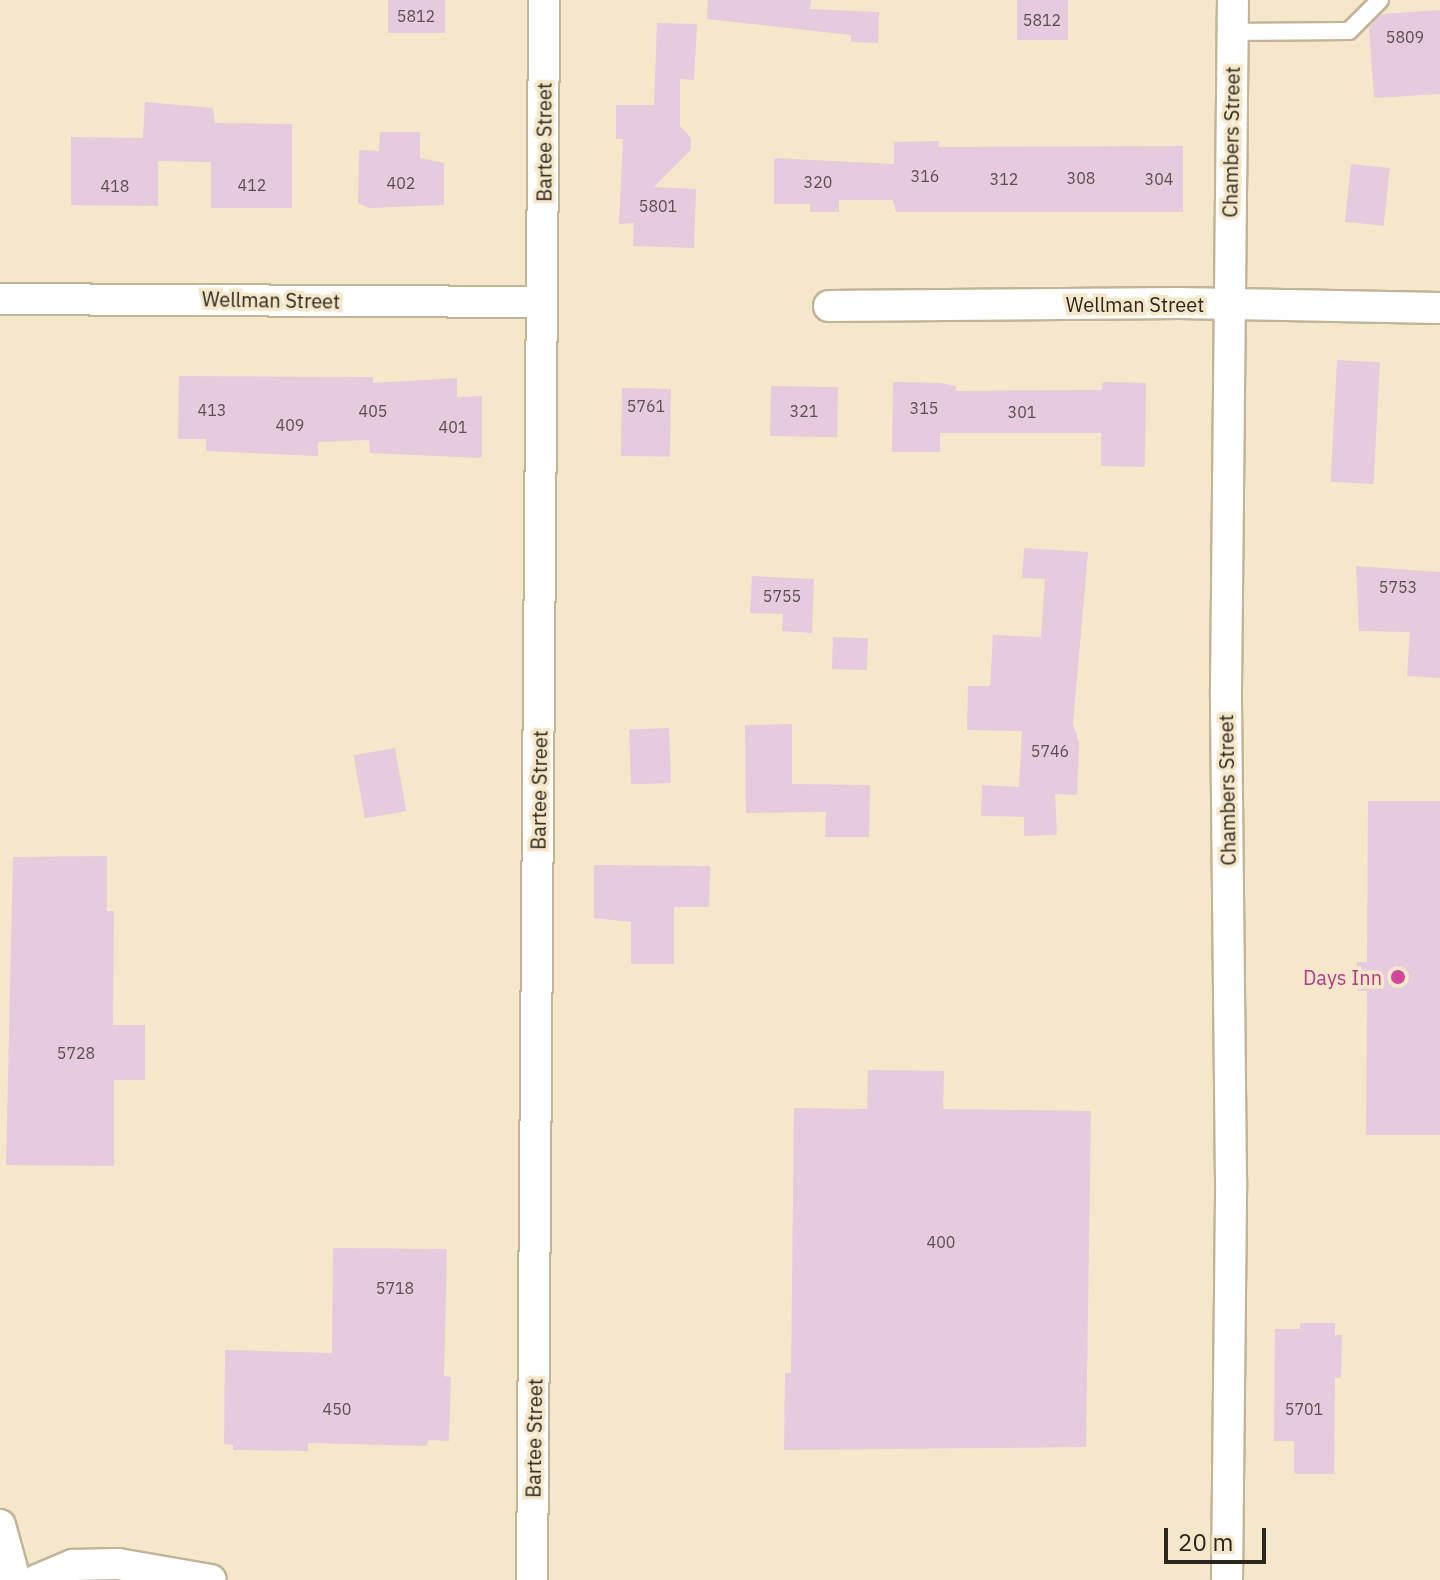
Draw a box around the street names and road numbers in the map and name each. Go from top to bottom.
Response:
street label: Chambers Street [1218,66,1244,218]
street label: Bartee Street [532,82,556,202]
street label: Wellman Street [202,287,340,313]
street label: Wellman Street [1066,292,1204,316]
street label: Chambers Street [1214,714,1240,866]
street label: Bartee Street [526,730,552,850]
street label: Bartee Street [521,1378,547,1498]

